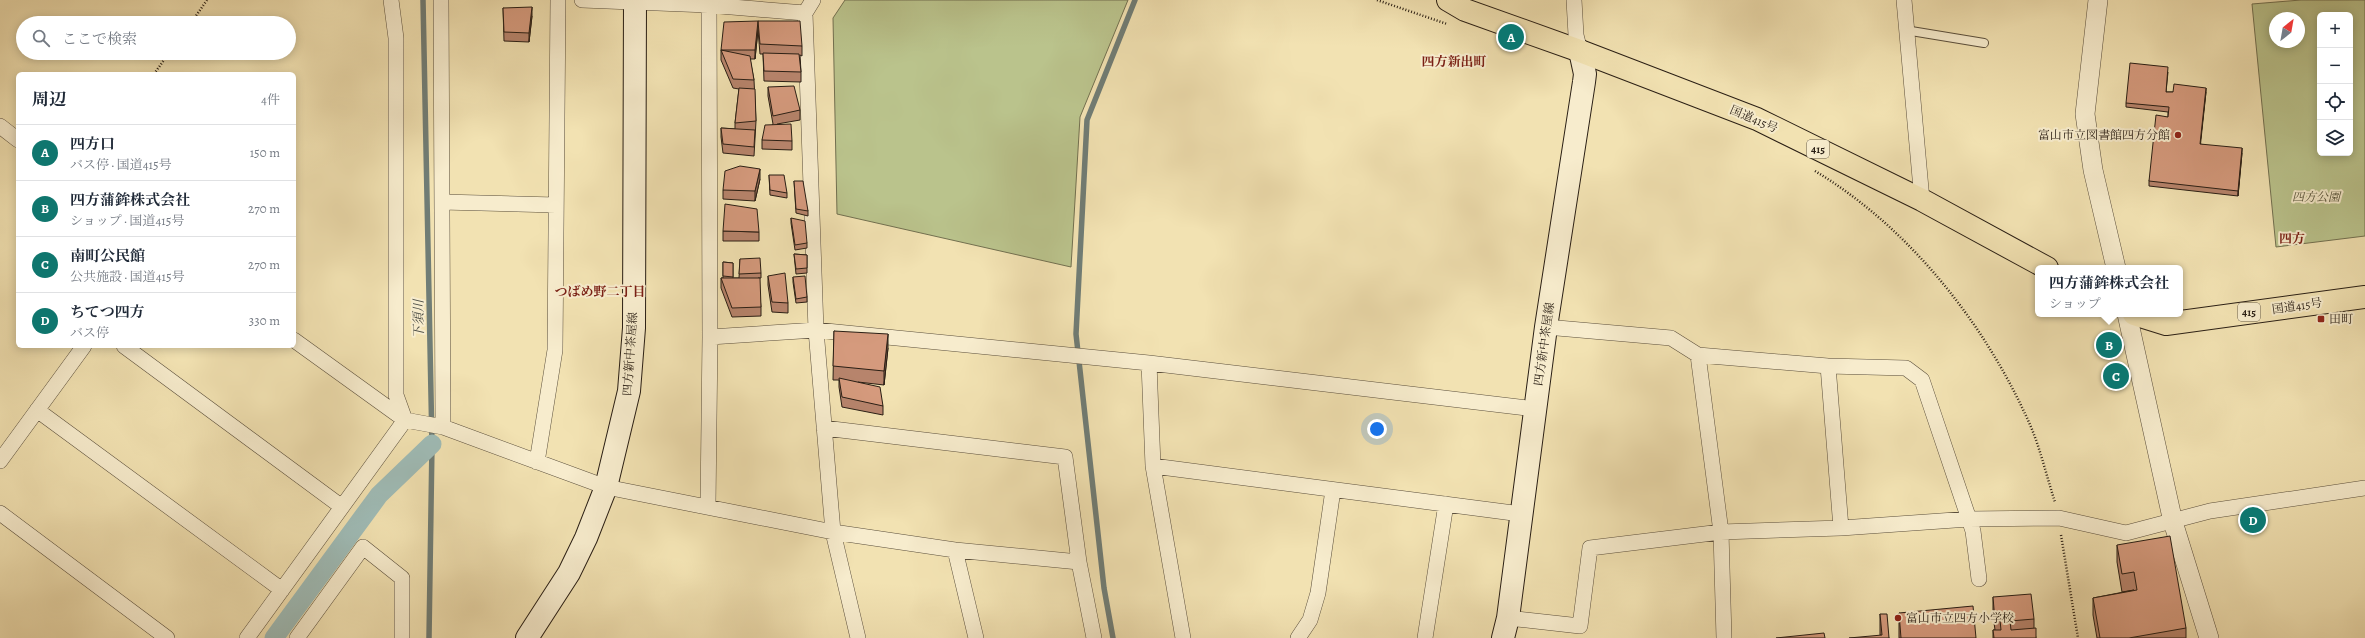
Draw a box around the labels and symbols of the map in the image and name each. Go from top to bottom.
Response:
north arrow [2269,12,2305,48]
pin: A [1498,22,1524,52]
district label: 四方新出町 [1421,53,1487,70]
street label: 国道415号 [1728,102,1780,136]
place label: 富山市立図書館四方分館 [2038,127,2170,143]
marker: 富山市立図書館四方分館 [2173,130,2183,140]
road number: 415 [1807,140,1829,158]
park label: 四方公園 [2292,189,2342,205]
district label: 四方 [2279,230,2305,247]
district label: つばめ野二丁目 [554,283,646,300]
street label: 国道415号 [2271,295,2323,317]
water label: 下須川 [410,297,427,339]
street label: 四方新中茶屋線 [1530,301,1558,387]
road number: 415 [2238,303,2260,321]
place label: 田町 [2329,311,2353,327]
street label: 四方新中茶屋線 [619,312,641,396]
marker: 田町 [2316,314,2326,324]
pin: B [2096,330,2122,360]
pin: C [2103,361,2129,391]
your location [1367,419,1387,439]
pin: D [2240,505,2266,535]
place label: 富山市立四方小学校 [1906,610,2014,626]
marker: 富山市立四方小学校 [1893,613,1903,623]

